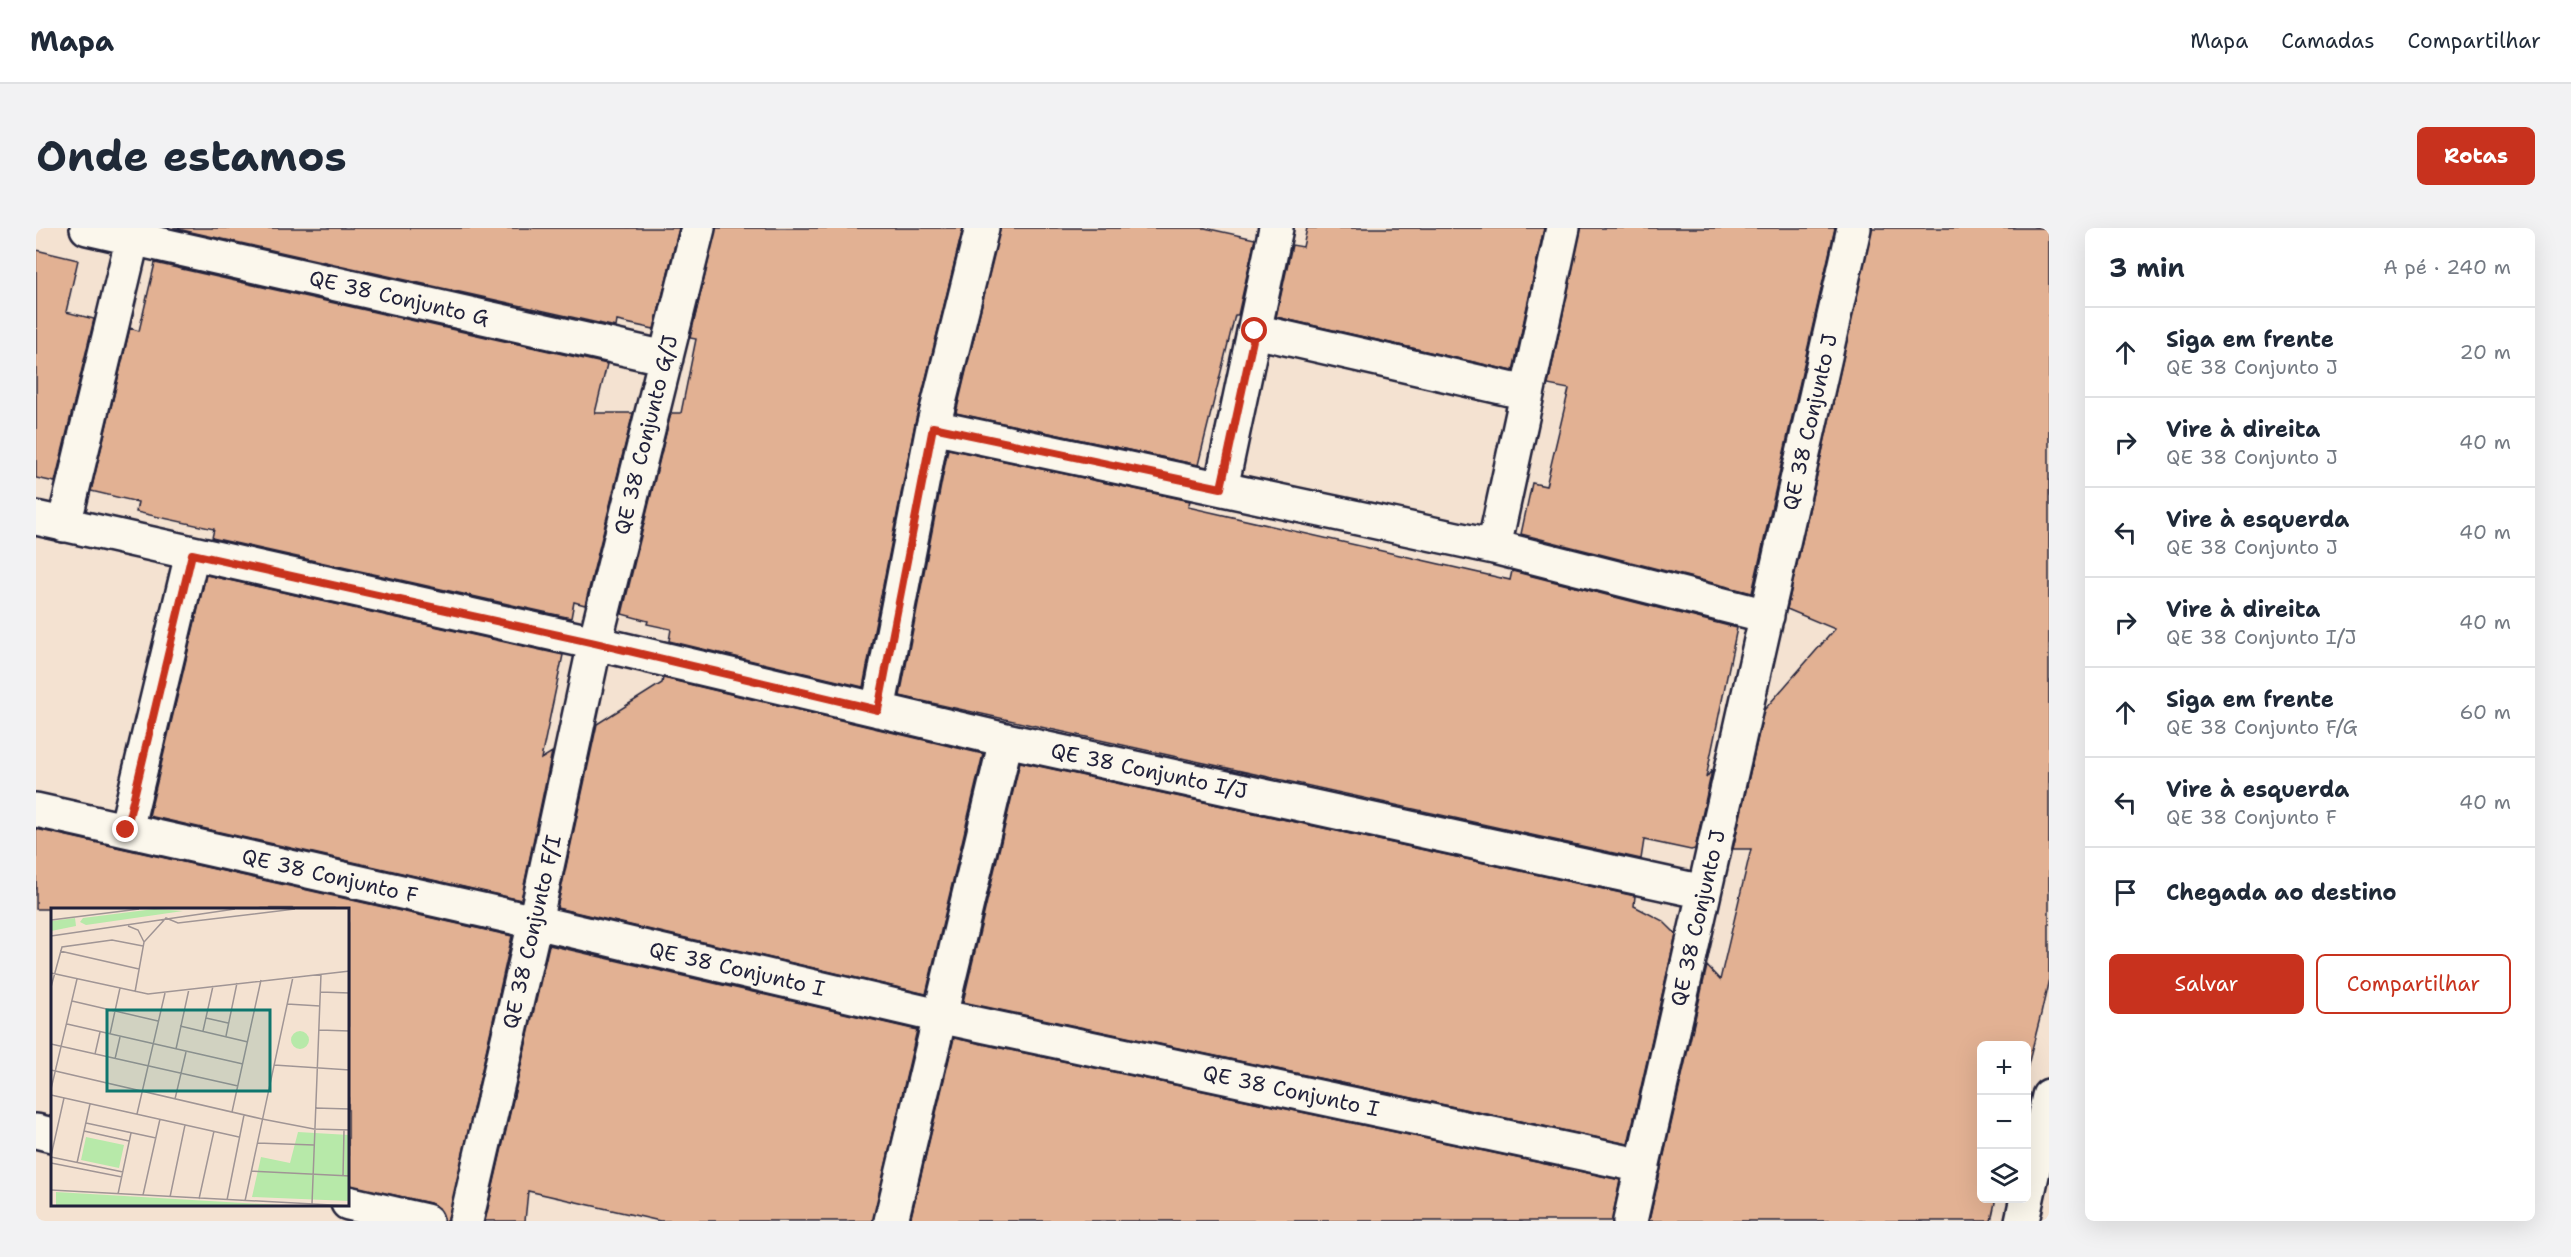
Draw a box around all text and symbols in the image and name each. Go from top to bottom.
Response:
text: Mapa [30,22,114,60]
text: Mapa [2190,27,2248,55]
text: Camadas [2281,27,2375,55]
text: Compartilhar [2408,27,2541,55]
button: Rotas [2417,127,2535,185]
text: Onde estamos [36,128,347,184]
text: 3 min [2109,250,2185,285]
text: A pé · 240 m [2383,254,2511,280]
street label: QE 38 Conjunto G [306,264,492,332]
route start [1241,317,1267,343]
text: Siga em frente [2166,325,2334,354]
street label: QE 38 Conjunto J [1776,331,1844,513]
street label: QE 38 Conjunto G/J [608,332,684,538]
icon: ahead [2109,336,2142,369]
text: 20 m [2460,339,2511,365]
text: QE 38 Conjunto J [2166,354,2338,380]
text: Vire à direita [2166,415,2320,444]
icon: right [2109,426,2142,459]
text: 40 m [2459,429,2511,455]
text: QE 38 Conjunto J [2166,444,2338,470]
text: Vire à esquerda [2166,505,2349,534]
icon: left [2109,516,2142,549]
text: 40 m [2459,519,2511,545]
text: QE 38 Conjunto J [2166,534,2338,560]
text: Vire à direita [2166,595,2320,624]
icon: right [2109,606,2142,639]
text: 40 m [2459,609,2511,635]
text: QE 38 Conjunto I/J [2166,624,2357,650]
text: Siga em frente [2166,685,2334,714]
icon: ahead [2109,696,2142,729]
text: 60 m [2459,699,2511,725]
text: QE 38 Conjunto F/G [2166,714,2358,740]
street label: QE 38 Conjunto I/J [1048,737,1250,805]
text: Vire à esquerda [2166,775,2349,804]
icon: left [2109,786,2142,819]
text: 40 m [2459,789,2511,815]
text: QE 38 Conjunto F [2166,804,2337,830]
route end [112,816,138,842]
street label: QE 38 Conjunto J [1664,827,1732,1009]
street label: QE 38 Conjunto F/I [496,832,568,1032]
street label: QE 38 Conjunto F [239,842,421,910]
icon: arrive [2109,876,2142,909]
text: Chegada ao destino [2166,878,2397,907]
inset map [51,908,350,1206]
street label: QE 38 Conjunto I [646,935,828,1003]
button: Salvar [2109,954,2304,1014]
button: Compartilhar [2316,954,2511,1014]
map controls [1977,1041,2031,1203]
button: + [1977,1041,2031,1095]
street label: QE 38 Conjunto I [1200,1059,1382,1123]
button: − [1977,1095,2031,1149]
button: layers [1977,1149,2031,1203]

